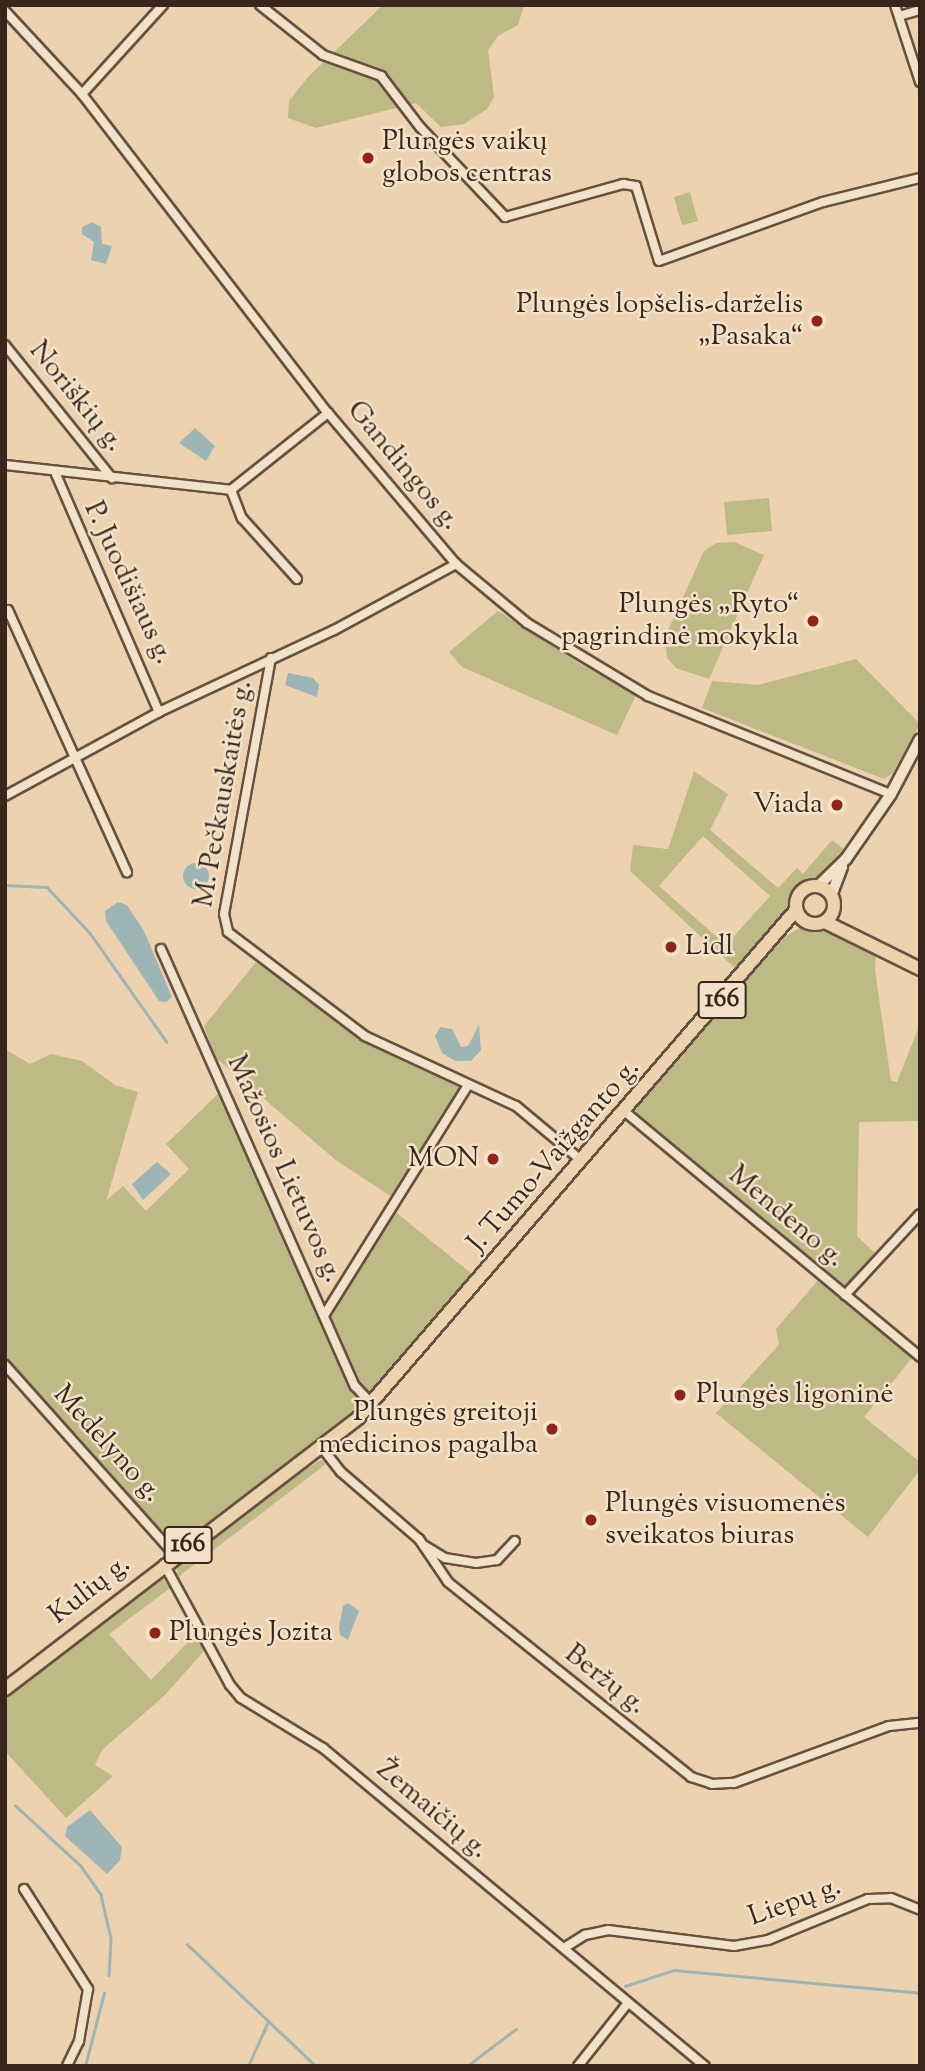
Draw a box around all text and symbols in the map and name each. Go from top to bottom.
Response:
place label: Plungės vaikų globos centras [382,125,552,191]
marker: Plungės vaikų globos centras [360,150,376,166]
place label: Plungės lopšelis-darželis „Pasaka“ [516,288,803,354]
marker: Plungės lopšelis-darželis „Pasaka“ [809,313,825,329]
street label: Noriškių g. [21,335,131,459]
street label: Gandingos g. [339,394,467,538]
street label: P. Juodišiaus g. [76,496,180,670]
place label: Plungės „Ryto“ pagrindinė mokykla [561,588,799,654]
marker: Plungės „Ryto“ pagrindinė mokykla [805,613,821,629]
street label: M. Pečkauskaitės g. [187,678,261,910]
place label: Viada [753,788,823,822]
marker: Viada [829,797,845,813]
place label: Lidl [685,930,733,964]
marker: Lidl [663,939,679,955]
road number: 166 [698,978,746,1023]
street label: Mažosios Lietuvos g. [219,1050,349,1288]
street label: J. Tumo-Vaižganto g. [461,1052,647,1260]
place label: MON [408,1142,479,1176]
marker: MON [485,1151,501,1167]
street label: Mendeno g. [721,1159,851,1275]
street label: Medelyno g. [45,1378,169,1510]
place label: Plungės ligoninė [696,1378,894,1412]
marker: Plungės ligoninė [670,1385,690,1405]
place label: Plungės greitoji medicinos pagalba [318,1396,538,1462]
marker: Plungės greitoji medicinos pagalba [544,1421,560,1437]
place label: Plungės visuomenės sveikatos biuras [605,1487,846,1553]
marker: Plungės visuomenės sveikatos biuras [583,1512,599,1528]
road number: 166 [164,1522,212,1568]
street label: Kulių g. [43,1548,137,1632]
place label: Plungės Jozita [169,1616,333,1650]
marker: Plungės Jozita [147,1625,163,1641]
street label: Beržų g. [557,1638,653,1722]
street label: Žemaičių g. [369,1753,495,1867]
street label: Liepų g. [744,1870,846,1934]

